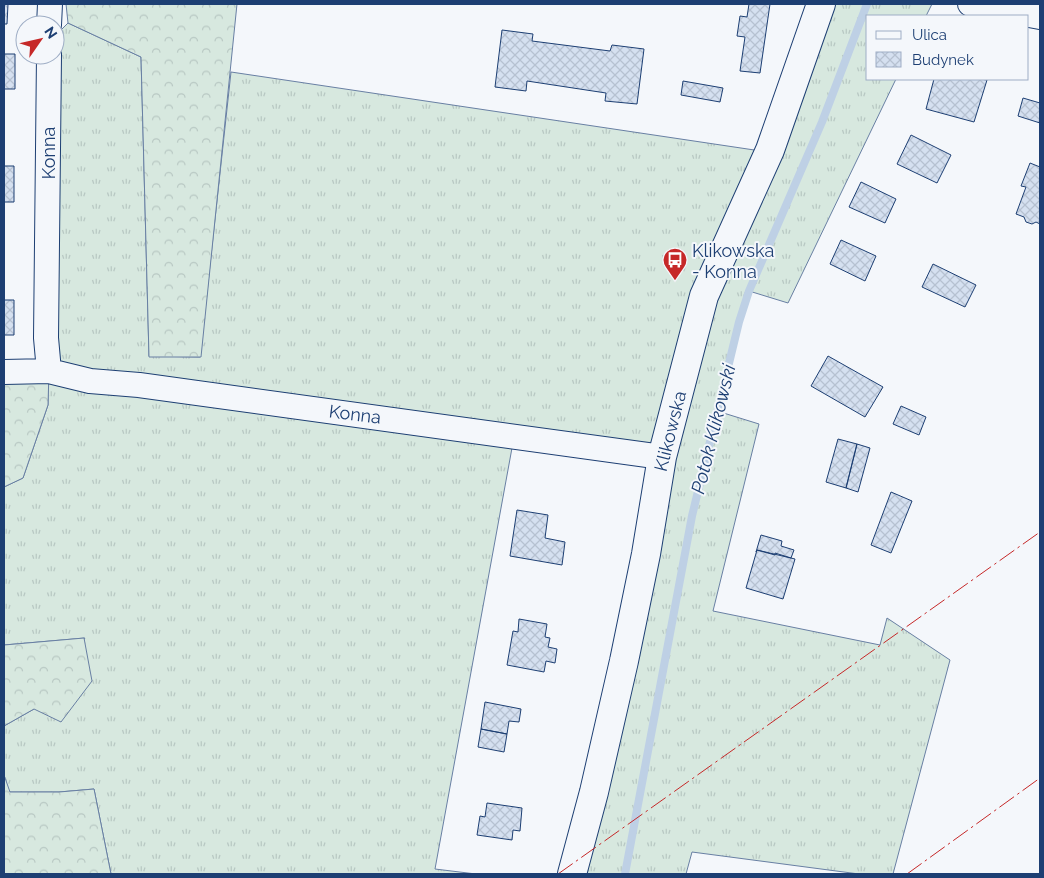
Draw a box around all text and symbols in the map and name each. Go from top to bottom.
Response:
north arrow [15,15,65,65]
legend [866,15,1029,80]
text: N [41,24,60,42]
text: Ulica [912,26,947,44]
text: Budynek [912,51,974,69]
street label: Konna [38,127,59,179]
place label: Klikowska - Konna [692,240,774,282]
bus stop icon: Klikowska - Konna [662,247,688,281]
water label: Potok Klikowski [686,361,740,496]
street label: Klikowska [650,389,690,473]
street label: Konna [328,400,382,428]

